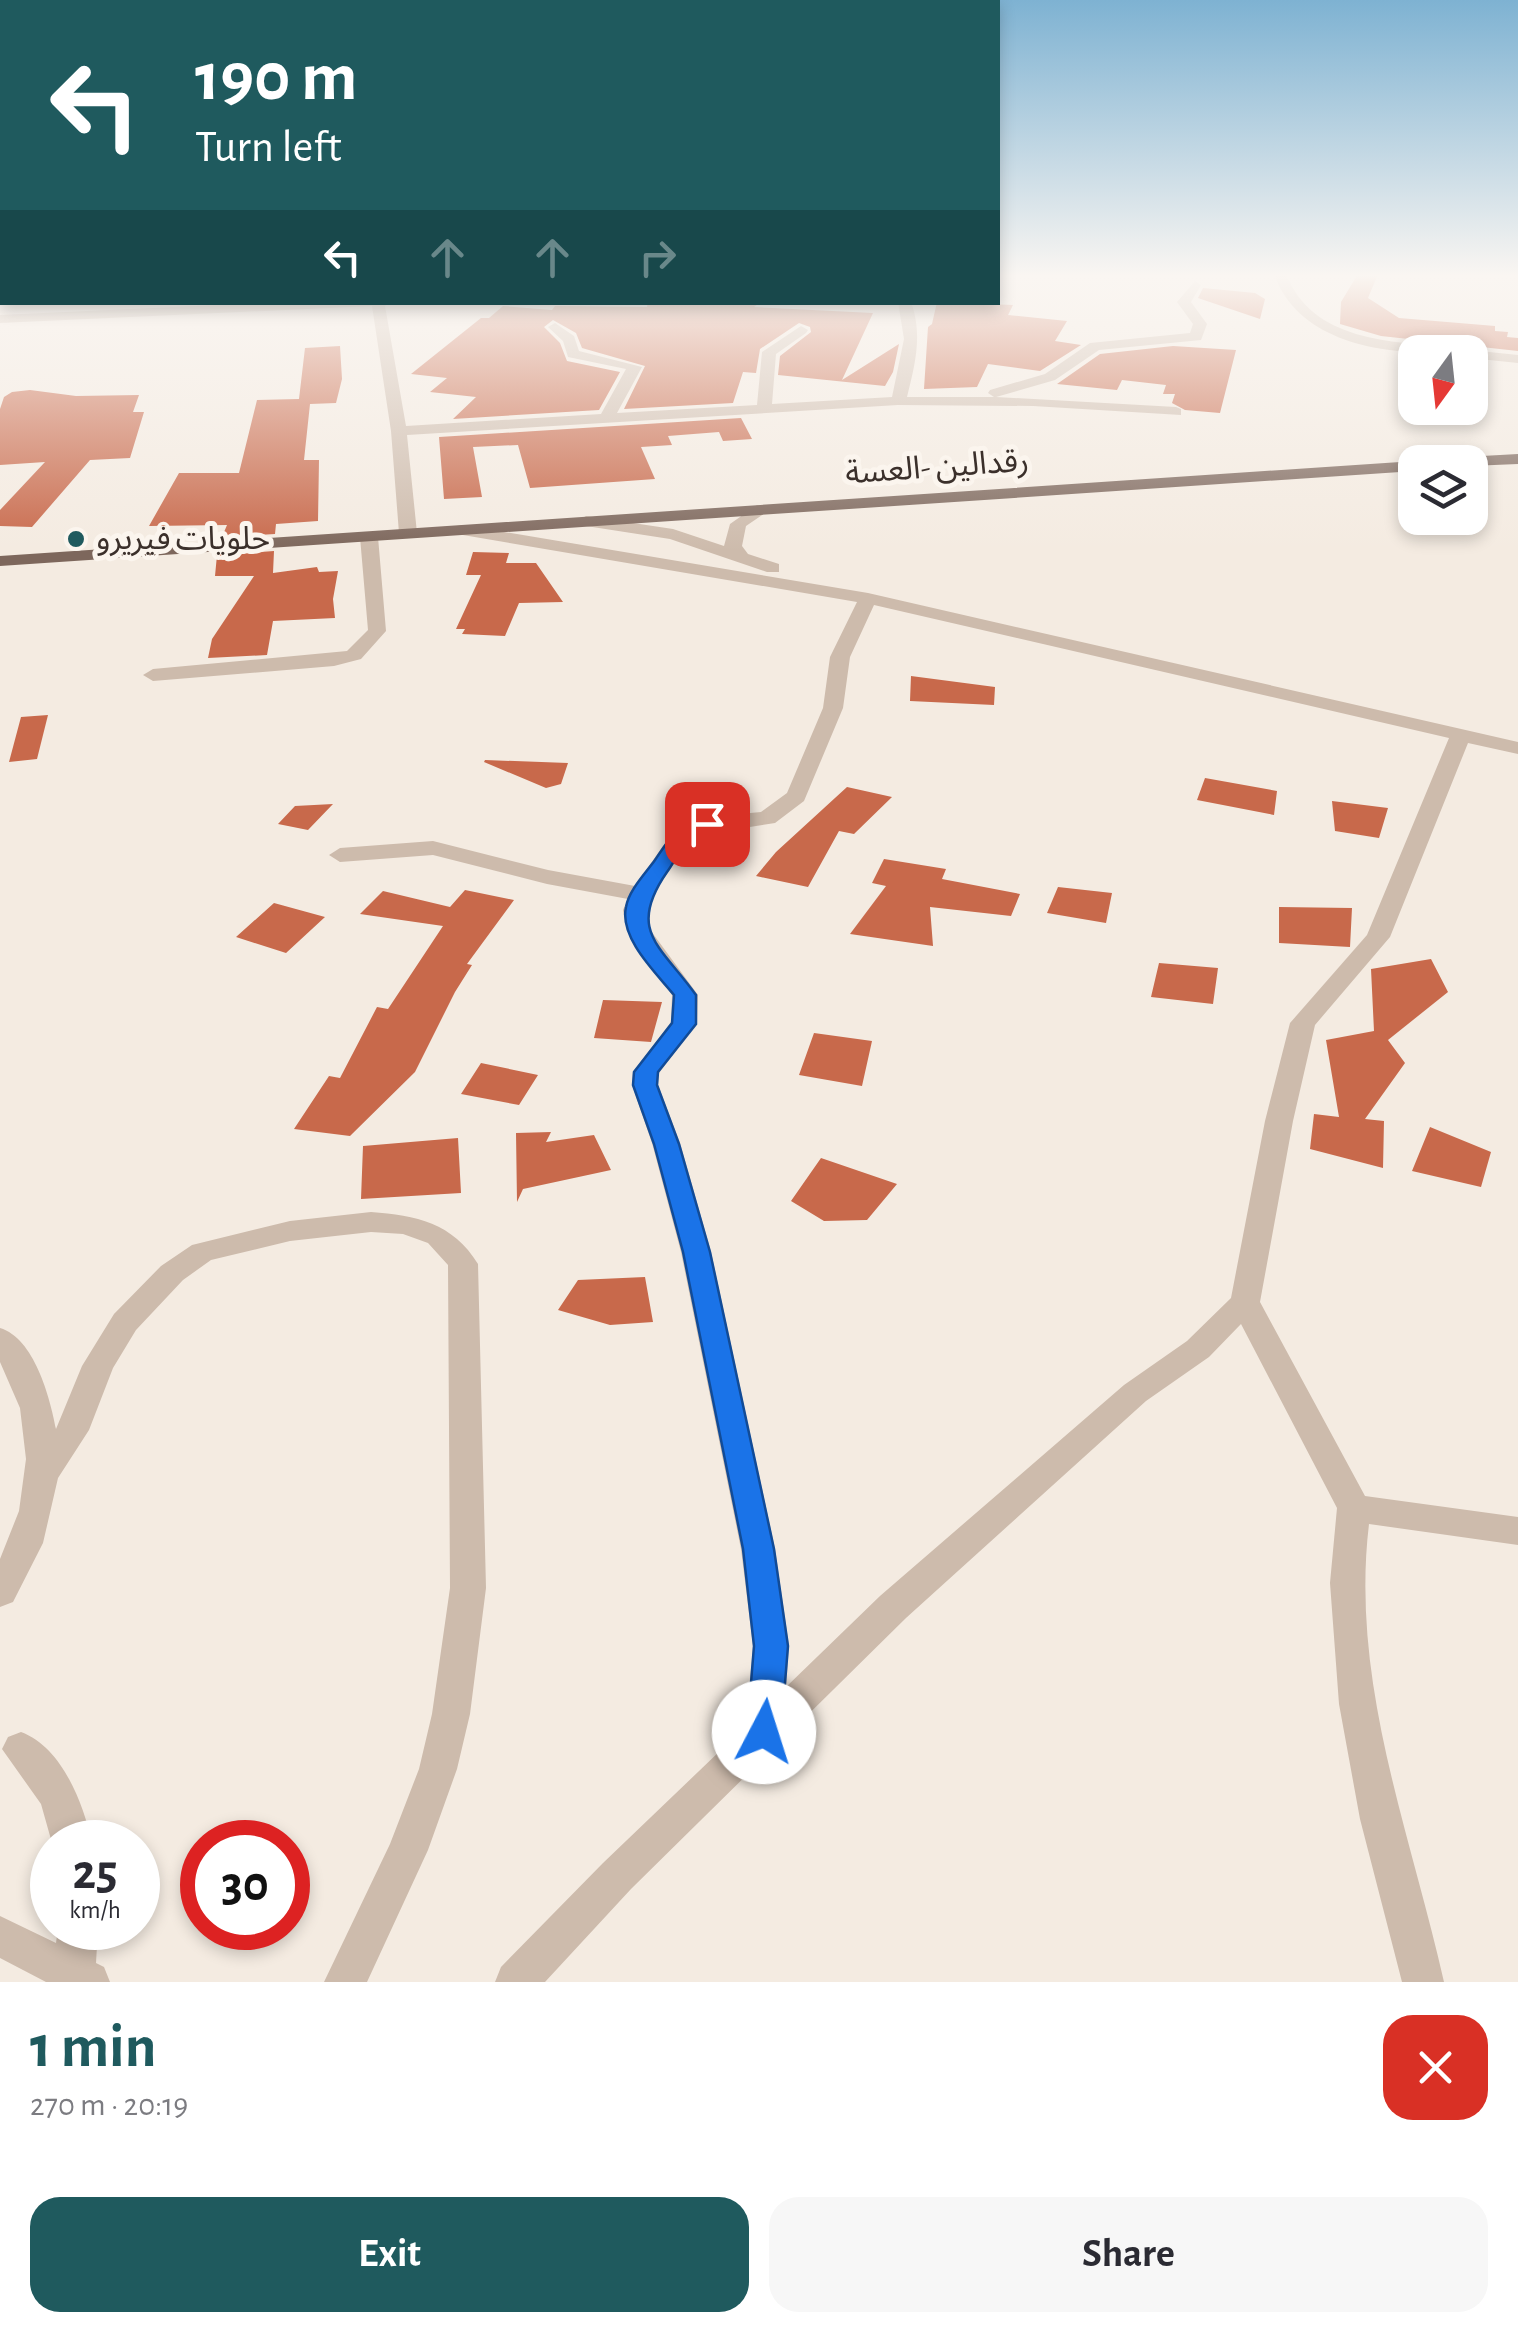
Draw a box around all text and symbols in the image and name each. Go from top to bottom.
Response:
icon: left [30,40,160,170]
text: 190 m [195,43,358,113]
text: Turn left [195,125,342,170]
icon: left [315,230,370,285]
icon: ahead [420,230,475,285]
icon: ahead [525,230,580,285]
icon: right [630,230,685,285]
north arrow [1398,335,1488,425]
map controls [1398,335,1488,535]
street label: رقدالين -العسة [844,445,1030,491]
button: layers [1398,445,1488,535]
place label: حلويات فيريرو [96,523,270,557]
marker: حلويات فيريرو [65,528,87,550]
pin [665,782,750,867]
icon: arrive [680,797,735,852]
position arrow [712,1680,816,1784]
speed limit sign: 30 [180,1820,310,1950]
text: 25 [72,1848,118,1898]
text: km/h [69,1898,121,1923]
button: close [1383,2015,1488,2120]
text: 1 min [30,2018,156,2078]
text: 270 m · 20:19 [30,2089,188,2121]
button: Exit [30,2197,749,2312]
button: Share [769,2197,1488,2312]

